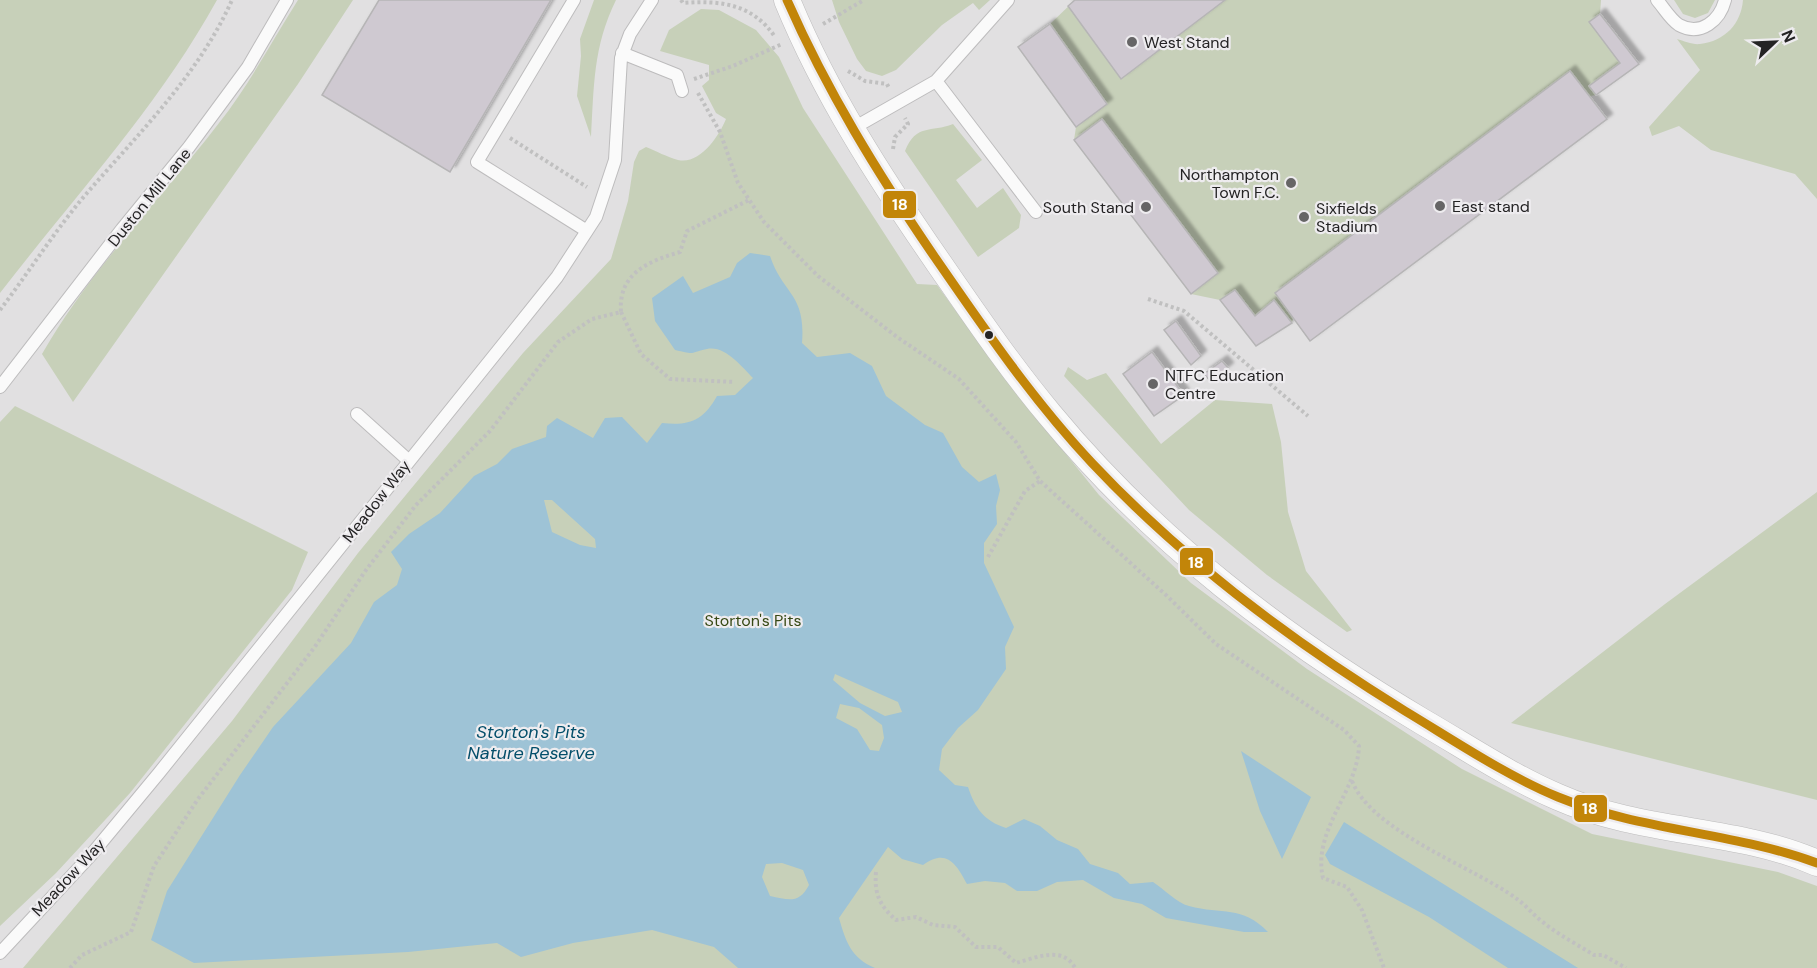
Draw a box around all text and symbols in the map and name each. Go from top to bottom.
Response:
north arrow [1745,12,1805,72]
text: N [1776,27,1800,46]
place label: West Stand [1144,32,1229,53]
marker: West Stand [1125,35,1139,49]
street label: Duston Mill Lane [103,144,196,251]
place label: Northampton Town F.C. [1180,164,1279,203]
marker: Northampton Town F.C. [1284,176,1298,190]
line badge: 18 [882,190,917,219]
text: 18 [892,194,908,215]
place label: East stand [1452,196,1530,217]
place label: South Stand [1043,197,1134,218]
place label: Sixfields Stadium [1316,198,1378,237]
marker: East stand [1433,199,1447,213]
marker: South Stand [1139,200,1153,214]
marker: Sixfields Stadium [1297,210,1311,224]
unlabelled marker [983,329,995,341]
place label: NTFC Education Centre [1165,365,1284,404]
marker: NTFC Education Centre [1146,377,1160,391]
street label: Meadow Way [338,456,415,547]
line badge: 18 [1179,547,1214,576]
text: 18 [1188,552,1204,573]
park label: Storton's Pits [705,610,801,631]
water label: Storton's Pits Nature Reserve [467,720,595,765]
line badge: 18 [1573,794,1608,823]
text: 18 [1582,798,1598,819]
street label: Meadow Way [27,834,110,921]

